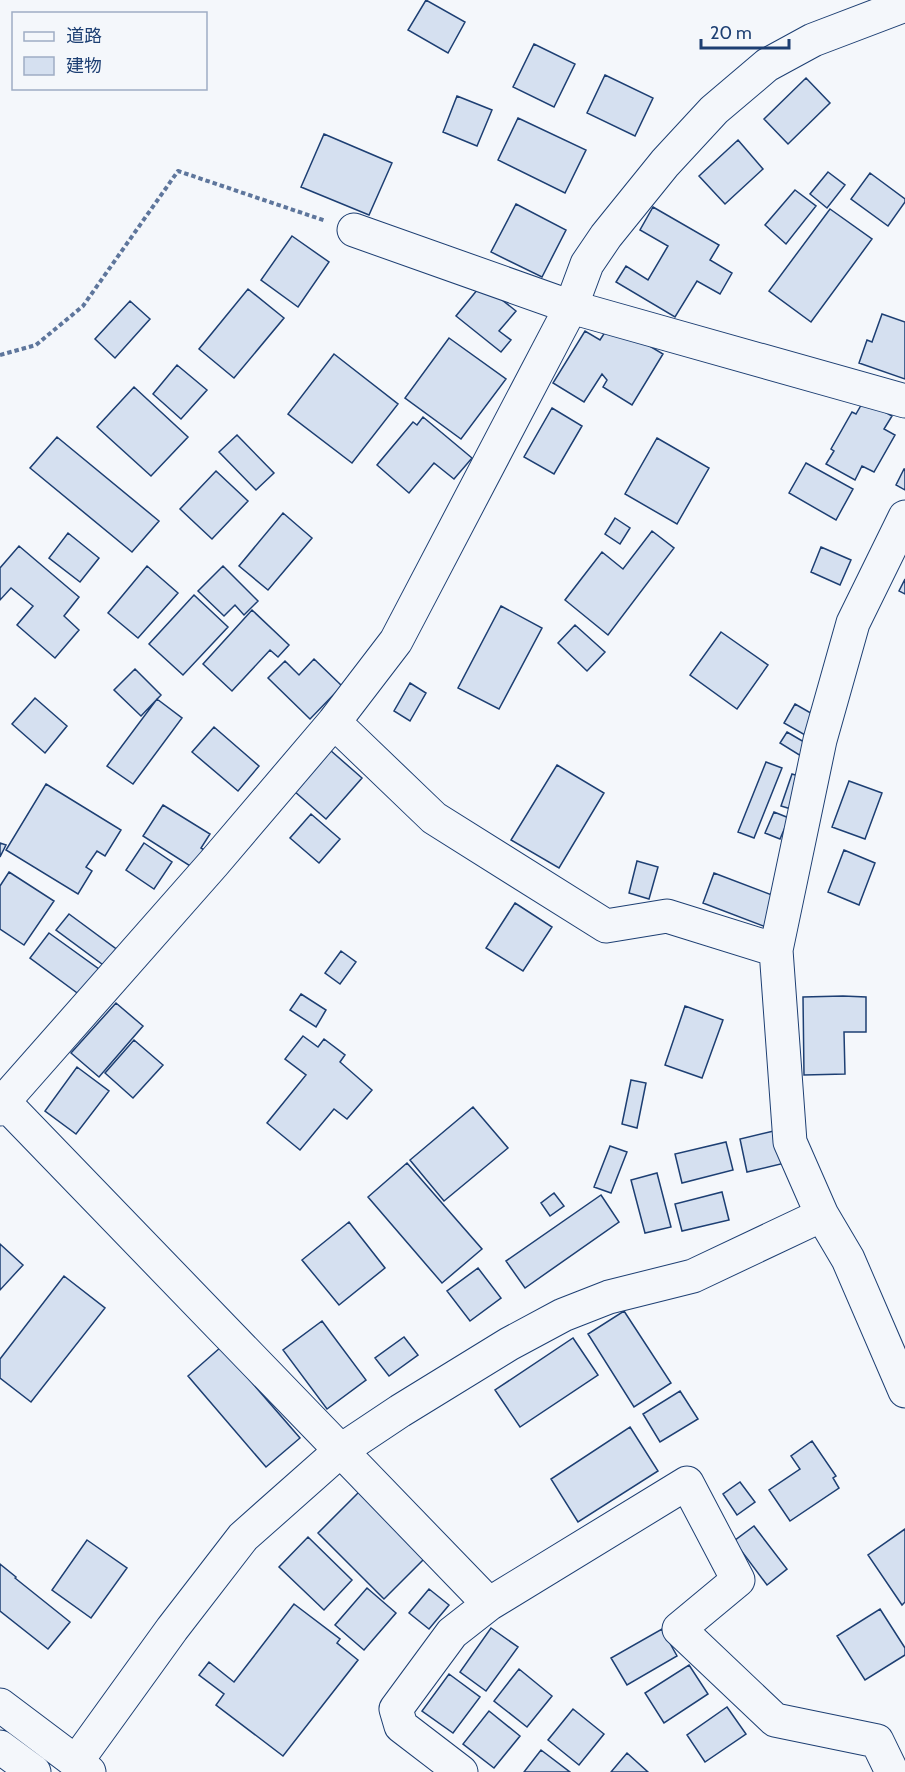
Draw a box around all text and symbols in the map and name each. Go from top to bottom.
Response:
legend [12,12,207,90]
scale bar [701,12,790,50]
text: 20 m [710,22,752,44]
text: 道路 [66,25,102,47]
text: 建物 [66,55,102,77]

